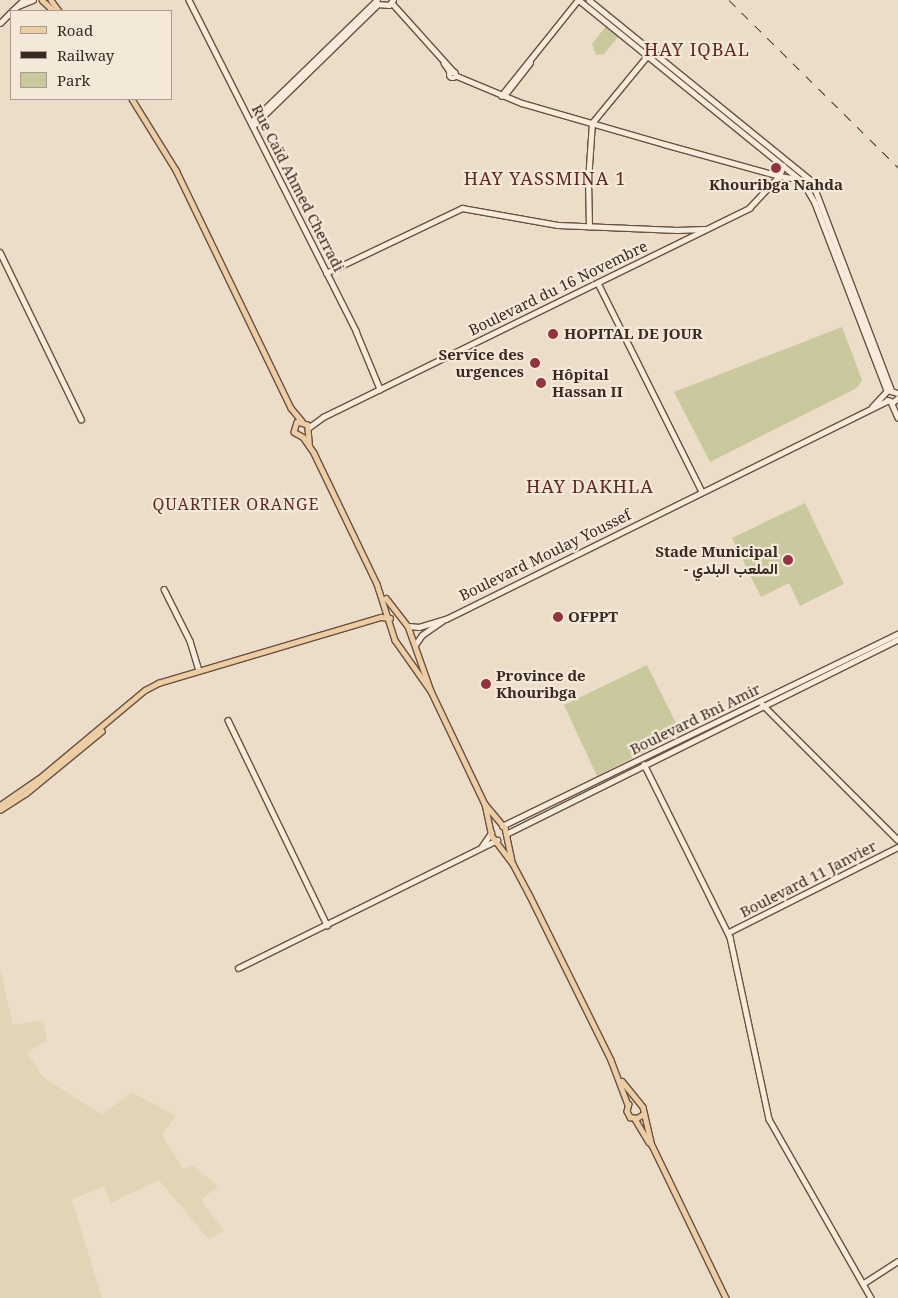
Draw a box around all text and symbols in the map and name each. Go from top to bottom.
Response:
legend [10,10,172,100]
text: Road [57,20,93,40]
district label: HAY IQBAL [643,38,751,60]
text: Railway [57,45,114,65]
text: Park [57,70,90,90]
street label: Rue Caïd Ahmed Cherradi [248,101,348,275]
marker: Khouribga Nahda [770,162,782,174]
district label: HAY YASSMINA 1 [462,167,628,189]
place label: Khouribga Nahda [709,176,843,194]
street label: Boulevard du 16 Novembre [466,237,650,339]
place label: HOPITAL DE JOUR [564,325,702,343]
marker: HOPITAL DE JOUR [546,327,560,341]
place label: Service des urgences [439,345,524,380]
marker: Service des urgences [528,356,542,370]
place label: Hôpital Hassan II [552,365,623,400]
marker: Hôpital Hassan II [534,376,548,390]
district label: HAY DAKHLA [525,475,655,497]
district label: QUARTIER ORANGE [151,494,321,514]
street label: Boulevard Moulay Youssef [456,505,634,605]
place label: Stade Municipal - الملعب البلدي [655,542,778,577]
marker: Stade Municipal - الملعب البلدي [782,554,794,566]
place label: OFPPT [568,608,618,626]
marker: OFPPT [552,611,564,623]
place label: Province de Khouribga [496,666,586,701]
marker: Province de Khouribga [480,678,492,690]
street label: Boulevard Bni Amir [627,680,763,758]
street label: Boulevard 11 Janvier [737,837,879,921]

